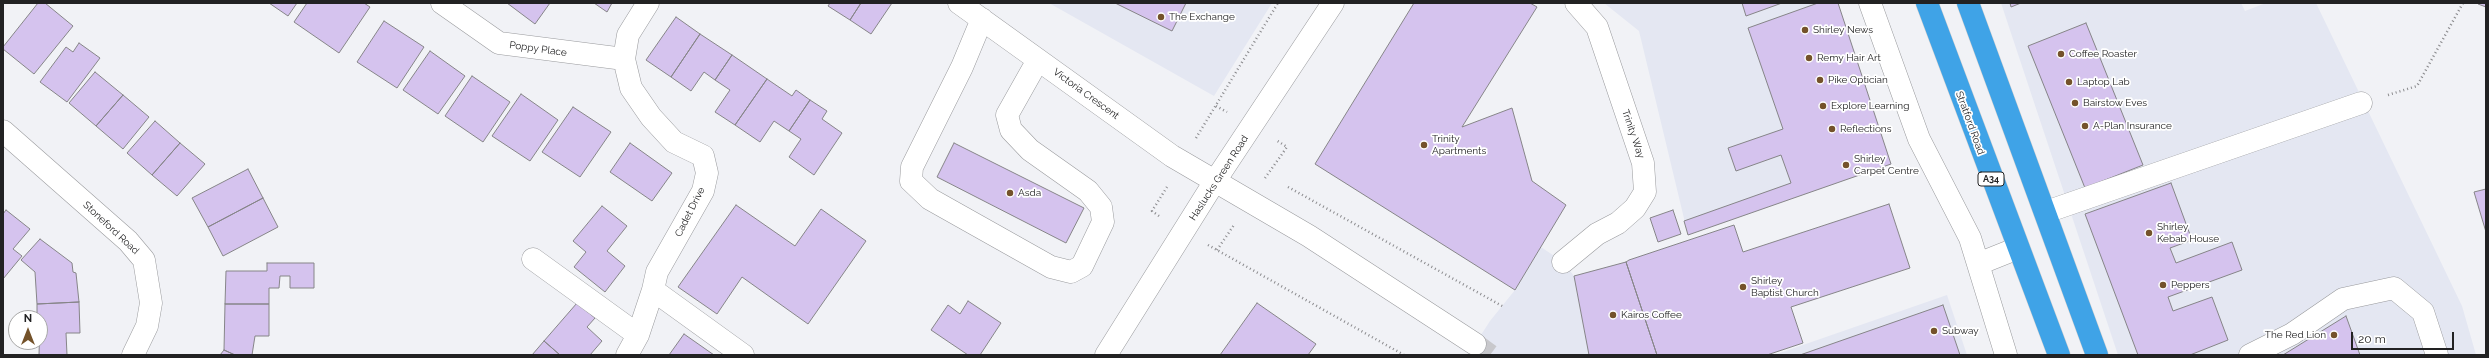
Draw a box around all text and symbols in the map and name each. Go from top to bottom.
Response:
place label: The Exchange [1169,11,1235,23]
marker: The Exchange [1156,12,1166,22]
place label: Shirley News [1813,24,1873,36]
marker: Shirley News [1800,25,1810,35]
street label: Poppy Place [508,39,568,59]
place label: Coffee Roaster [2069,48,2137,60]
marker: Coffee Roaster [2056,49,2066,59]
place label: Remy Hair Art [1817,52,1881,64]
marker: Remy Hair Art [1804,53,1814,63]
street label: Victoria Crescent [1051,66,1121,122]
place label: Pike Optician [1828,74,1888,86]
marker: Pike Optician [1815,75,1825,85]
place label: Laptop Lab [2077,76,2130,88]
marker: Laptop Lab [2064,77,2074,87]
street label: Stratford Road [1953,90,1987,156]
place label: Bairstow Eves [2083,97,2147,109]
marker: Bairstow Eves [2070,98,2080,108]
place label: Explore Learning [1831,100,1909,112]
marker: Explore Learning [1818,101,1828,111]
street label: Trinity Way [1619,108,1647,160]
place label: A-Plan Insurance [2093,120,2172,132]
marker: A-Plan Insurance [2080,121,2090,131]
place label: Reflections [1840,123,1892,135]
marker: Reflections [1827,124,1837,134]
street label: Haslucks Green Road [1187,133,1251,223]
place label: Trinity Apartments [1432,133,1486,156]
marker: Trinity Apartments [1419,140,1429,150]
place label: Shirley Carpet Centre [1854,153,1919,176]
marker: Shirley Carpet Centre [1841,160,1851,170]
road number: A34 [1978,172,2004,186]
street label: Cadet Drive [672,185,708,239]
place label: Asda [1018,187,1041,199]
marker: Asda [1005,188,1015,198]
street label: Stoneford Road [81,199,141,257]
place label: Shirley Kebab House [2157,221,2219,244]
marker: Shirley Kebab House [2144,228,2154,238]
place label: Shirley Baptist Church [1751,275,1819,298]
place label: Peppers [2171,279,2210,291]
marker: Peppers [2158,280,2168,290]
marker: Shirley Baptist Church [1738,282,1748,292]
place label: Kairos Coffee [1621,309,1682,321]
north arrow [8,310,48,350]
marker: Kairos Coffee [1608,310,1618,320]
text: N [24,312,32,325]
scale bar [2353,324,2456,350]
place label: Subway [1942,325,1979,337]
marker: Subway [1929,326,1939,336]
place label: The Red Lion [2265,329,2326,341]
marker: The Red Lion [2329,330,2339,340]
text: 20 m [2358,332,2386,346]

